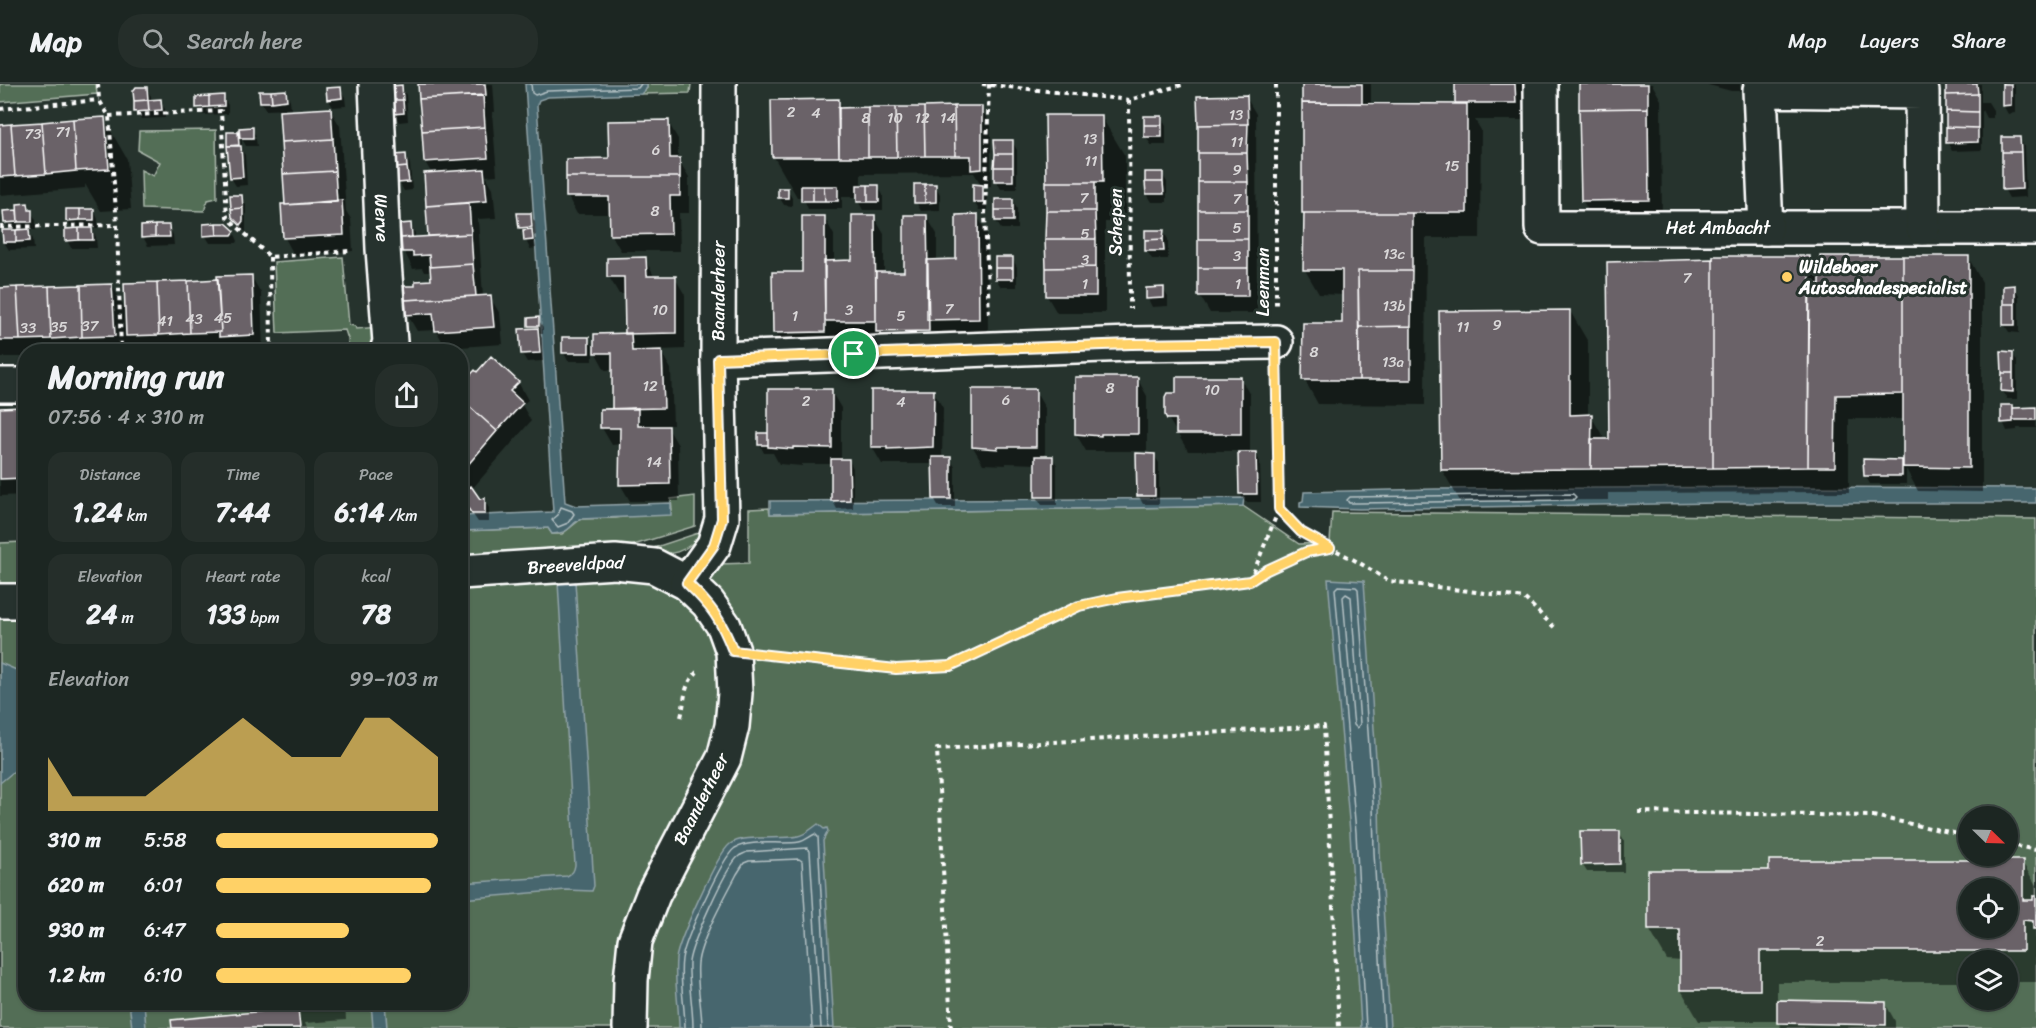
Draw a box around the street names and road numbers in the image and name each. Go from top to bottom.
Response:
street label: Schepen [1100,188,1132,256]
street label: Werve [365,193,399,243]
street label: Het Ambacht [1666,212,1771,244]
street label: Baanderheer [702,239,734,341]
street label: Leenman [1247,247,1279,317]
street label: Breeveldpad [526,546,627,584]
street label: Baanderheer [664,746,739,851]

